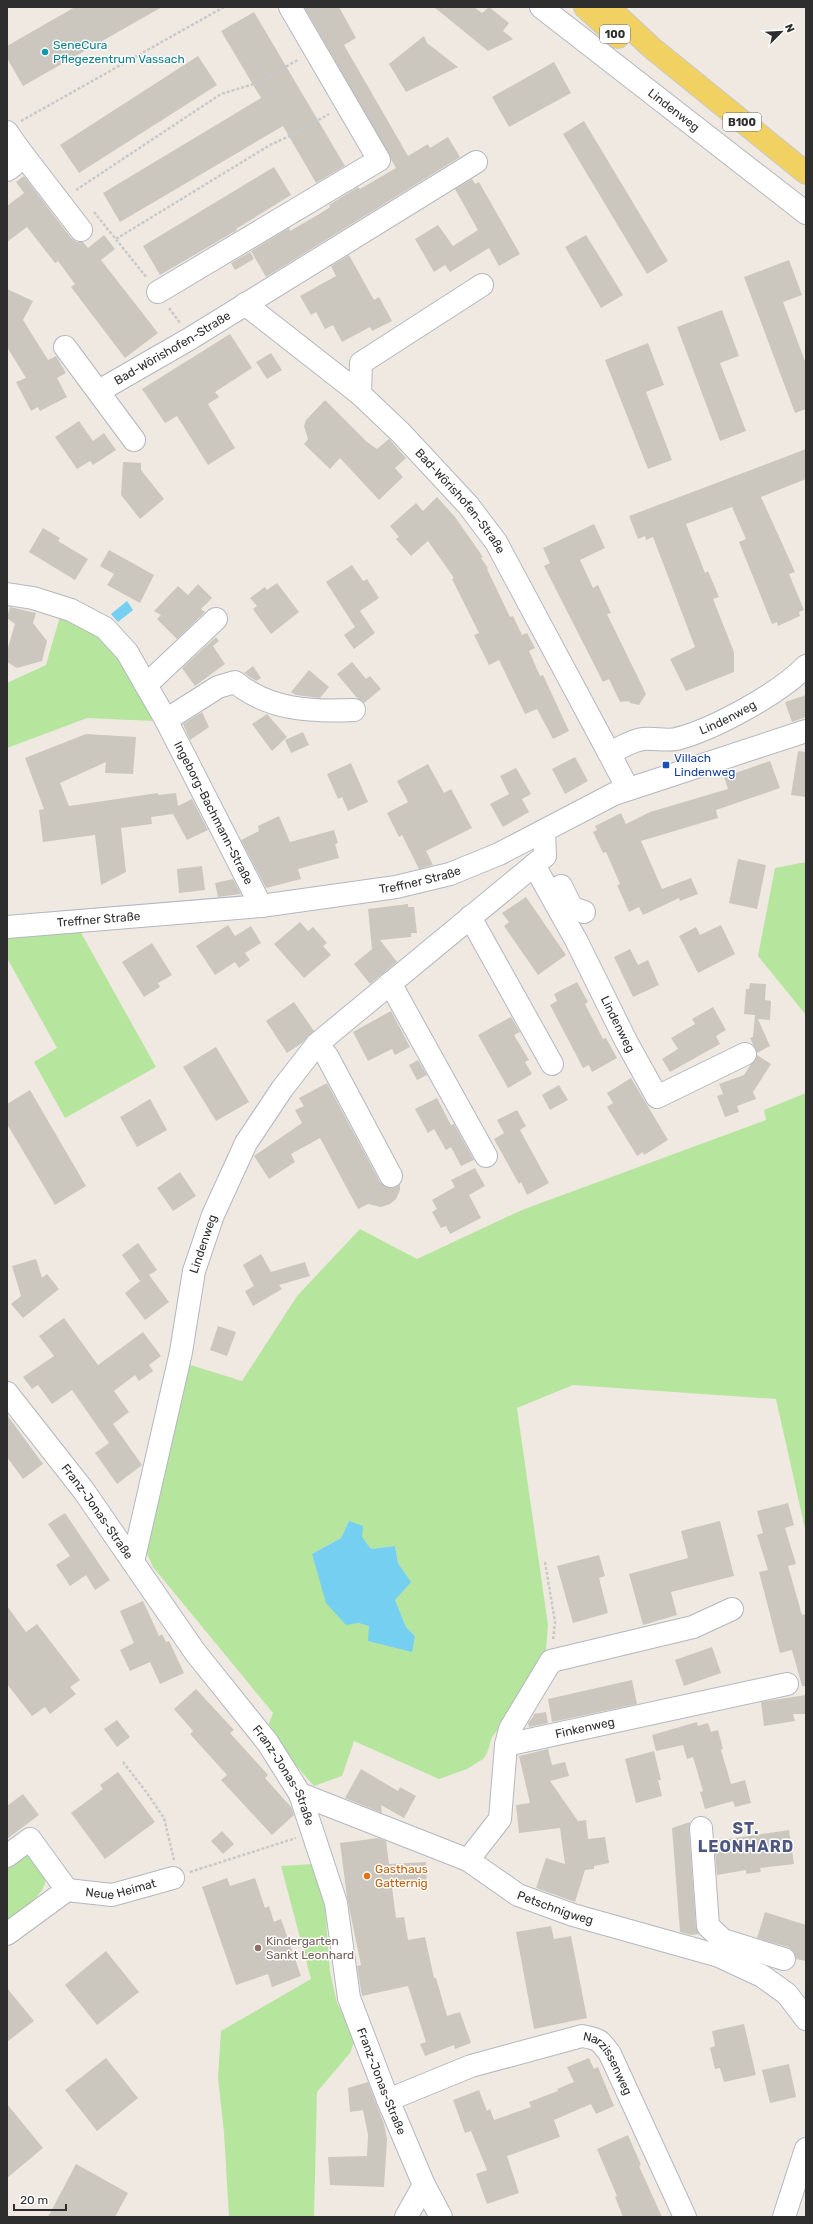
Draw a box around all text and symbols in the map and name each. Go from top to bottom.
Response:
north arrow [761,12,801,52]
text: N [782,22,797,34]
road number: 100 [600,25,630,43]
place label: SeneCura Pflegezentrum Vassach [53,38,185,66]
marker: SeneCura Pflegezentrum Vassach [40,47,50,57]
street label: Lindenweg [645,86,702,134]
road number: B100 [723,113,761,131]
street label: Bad-Wörishofen-Straße [112,308,233,388]
street label: Bad-Wörishofen-Straße [412,446,508,556]
street label: Lindenweg [697,697,759,737]
street label: Ingeborg-Bachmann-Straße [171,739,256,887]
place label: Villach Lindenweg [674,751,735,779]
marker: Villach Lindenweg [661,760,671,770]
street label: Treffner Straße [378,863,463,896]
street label: Treffner Straße [56,909,141,930]
street label: Lindenweg [598,994,638,1055]
street label: Lindenweg [187,1213,220,1275]
street label: Franz-Jonas-Straße [58,1461,136,1562]
street label: Finkenweg [554,1715,616,1741]
street label: Franz-Jonas-Straße [250,1722,317,1828]
district label: ST. LEONHARD [698,1819,794,1856]
place label: Gasthaus Gatternig [375,1862,428,1890]
marker: Gasthaus Gatternig [362,1871,372,1881]
street label: Neue Heimat [85,1876,158,1902]
street label: Petschnigweg [515,1888,595,1927]
place label: Kindergarten Sankt Leonhard [266,1934,354,1962]
marker: Kindergarten Sankt Leonhard [253,1943,263,1953]
street label: Franz-Jonas-Straße [354,2026,409,2137]
street label: Narzissenweg [582,2029,635,2097]
scale bar [14,2186,66,2212]
text: 20 m [20,2193,48,2207]

